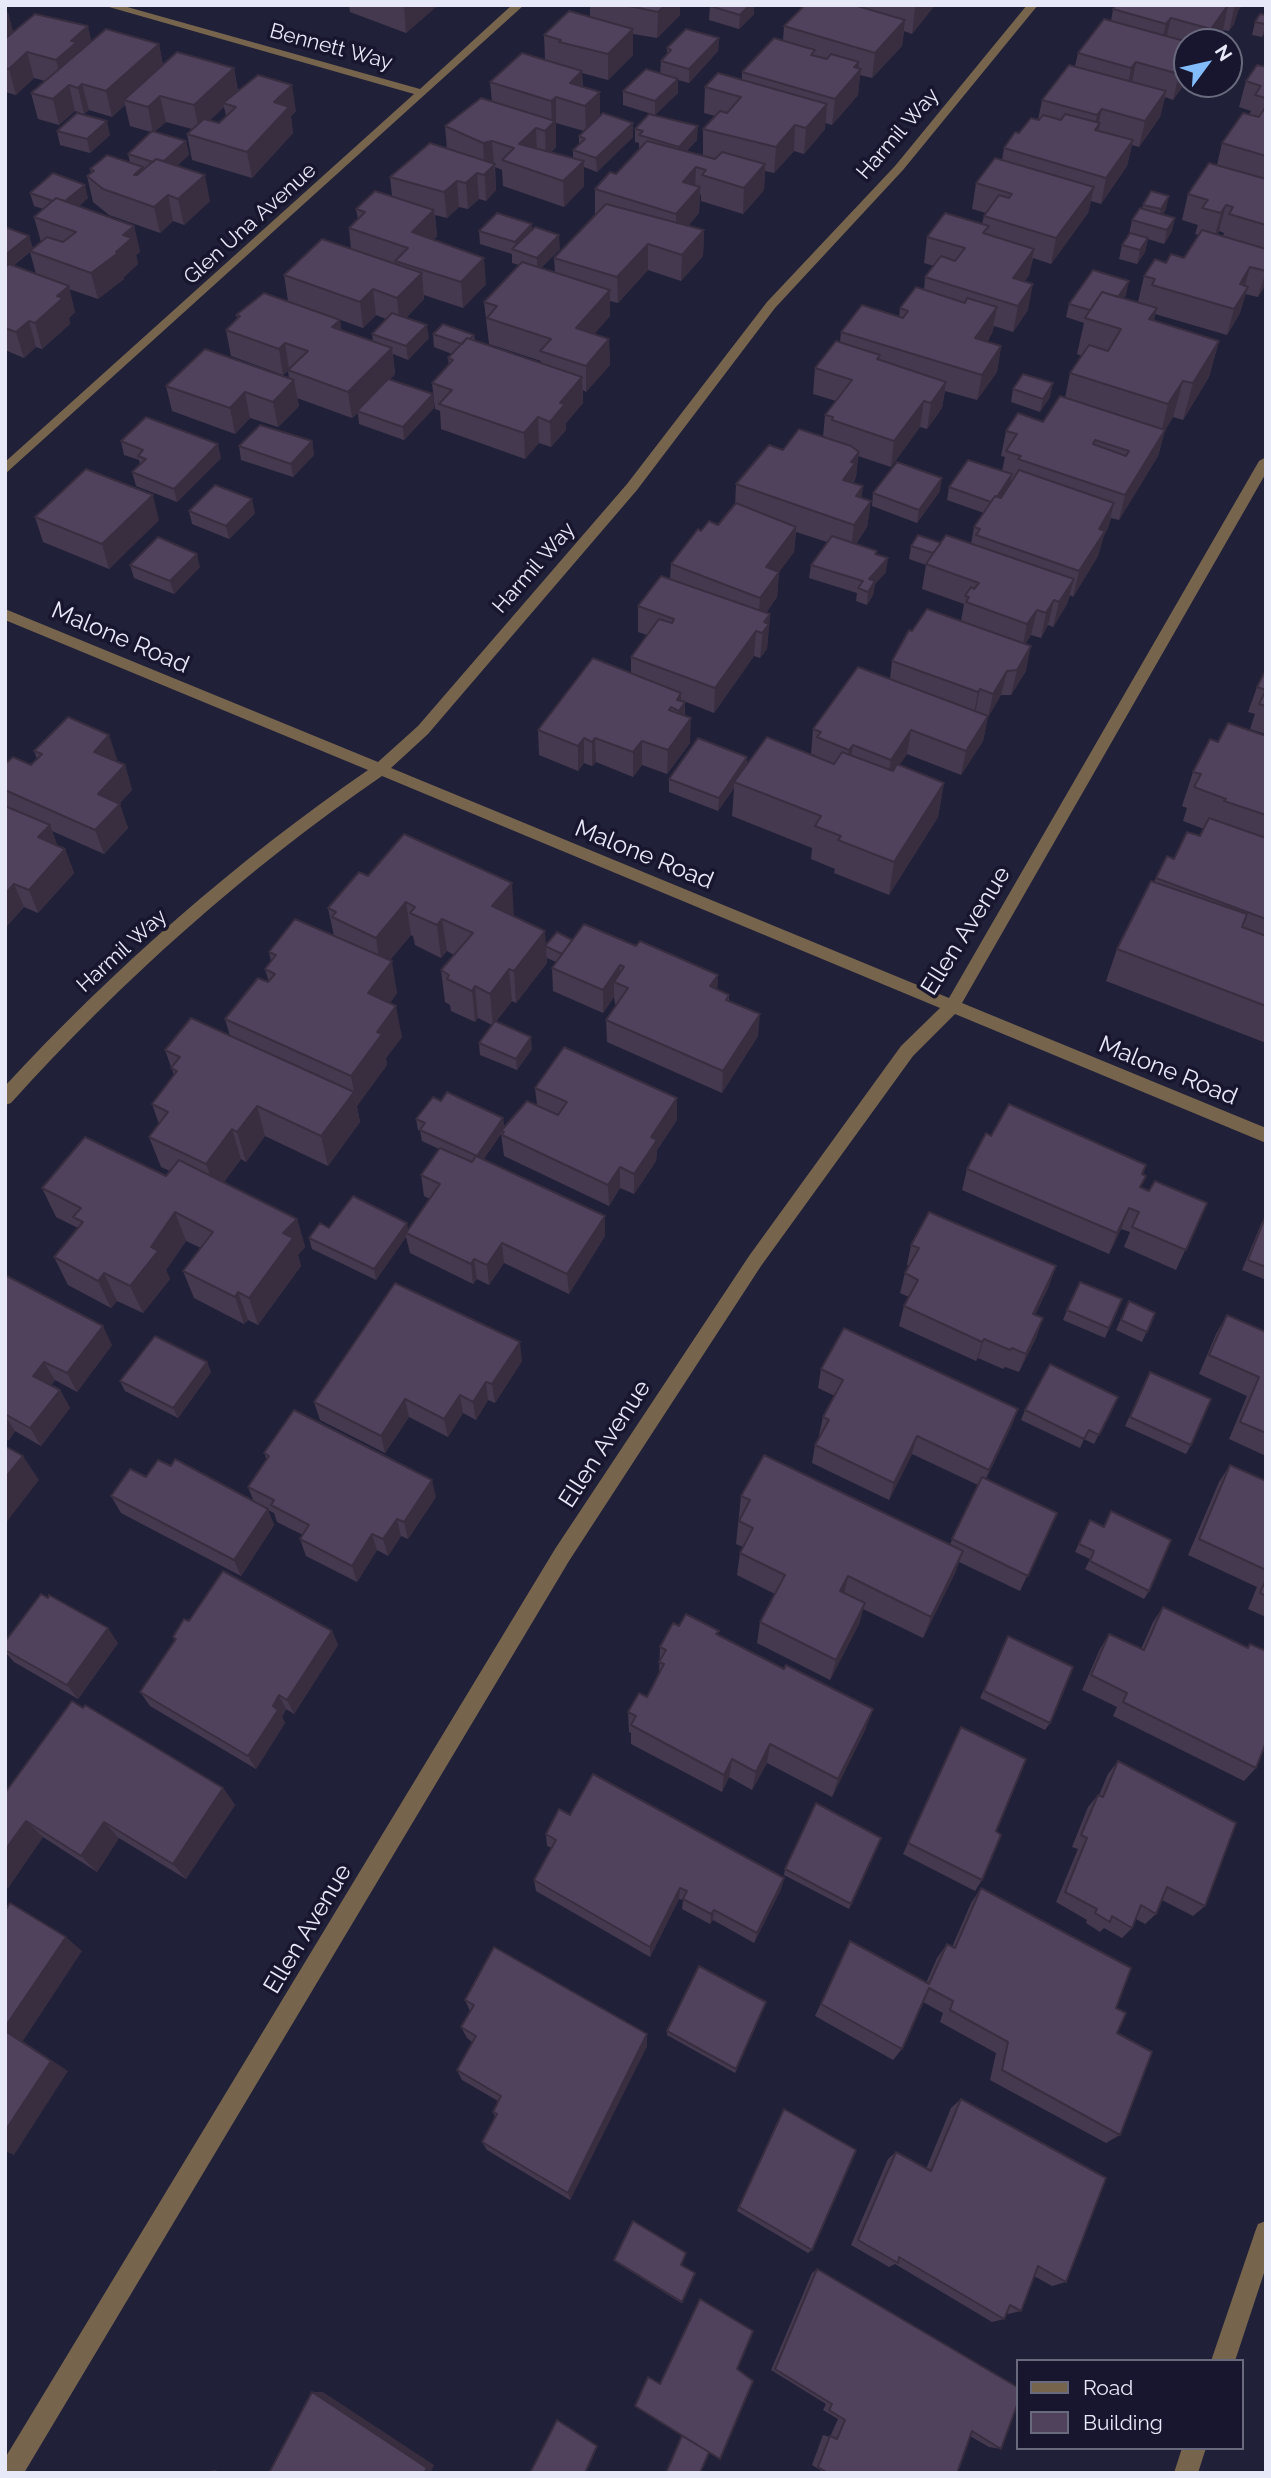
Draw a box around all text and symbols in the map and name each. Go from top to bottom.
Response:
street label: Bennett Way [267,19,395,75]
north arrow [1173,28,1243,98]
text: N [1211,41,1237,65]
street label: Harmil Way [852,83,944,185]
street label: Glen Una Avenue [179,158,321,290]
street label: Harmil Way [488,517,580,619]
street label: Malone Road [47,596,193,680]
street label: Malone Road [571,814,717,896]
street label: Ellen Avenue [915,861,1017,1001]
street label: Harmil Way [72,904,172,998]
street label: Malone Road [1095,1030,1241,1112]
street label: Ellen Avenue [553,1375,657,1513]
street label: Ellen Avenue [258,1859,358,1999]
legend [1016,2359,1243,2450]
text: Road [1083,2375,1133,2400]
text: Building [1083,2410,1163,2435]

